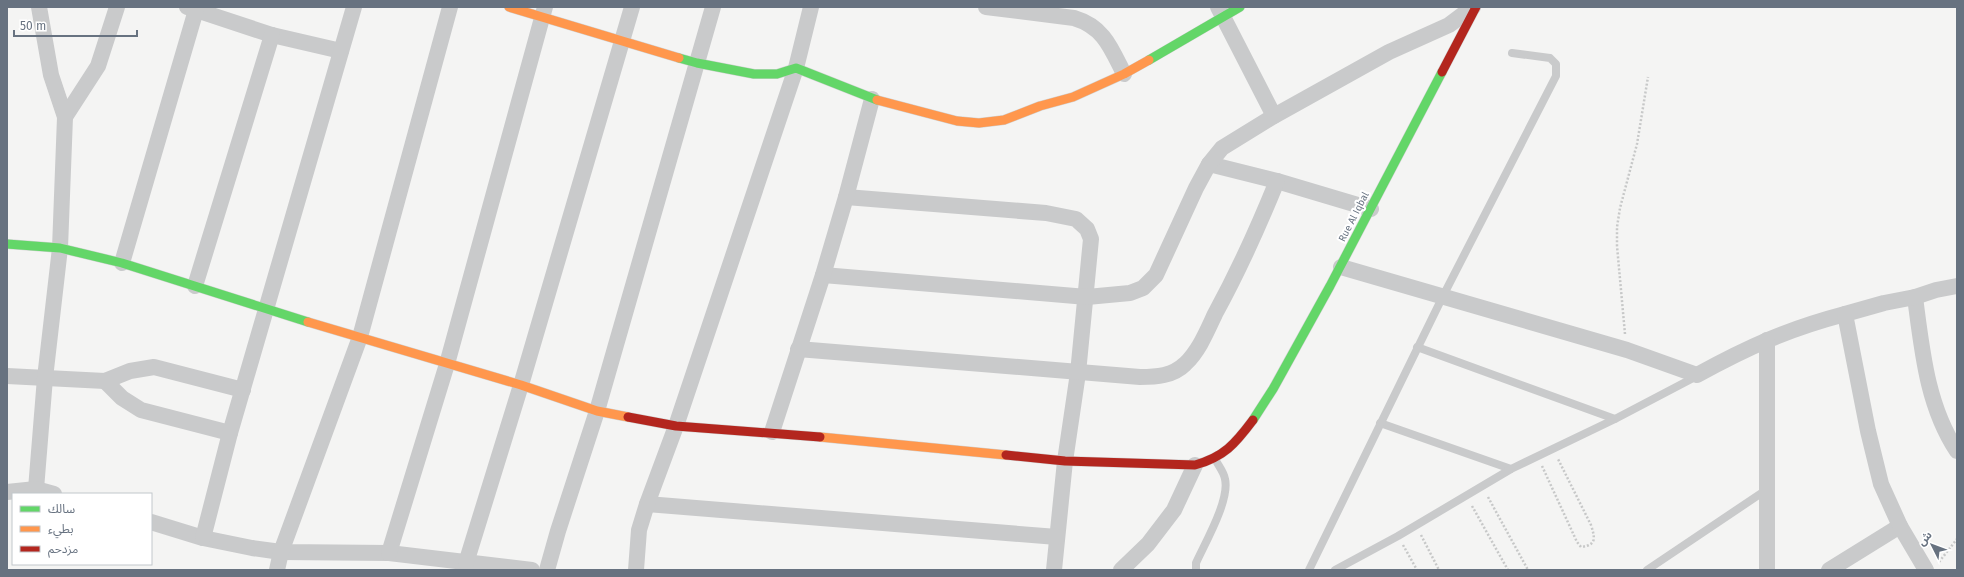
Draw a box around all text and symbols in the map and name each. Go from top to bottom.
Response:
scale bar [14,12,137,38]
text: 50 m [20,19,46,33]
street label: Rue Al Iqbal [1336,190,1372,244]
legend [12,493,152,565]
text: سالك [48,502,75,516]
text: بطيء [48,522,74,539]
north arrow [1912,525,1952,565]
text: ش [1915,529,1935,549]
text: مزدحم [48,542,78,558]

